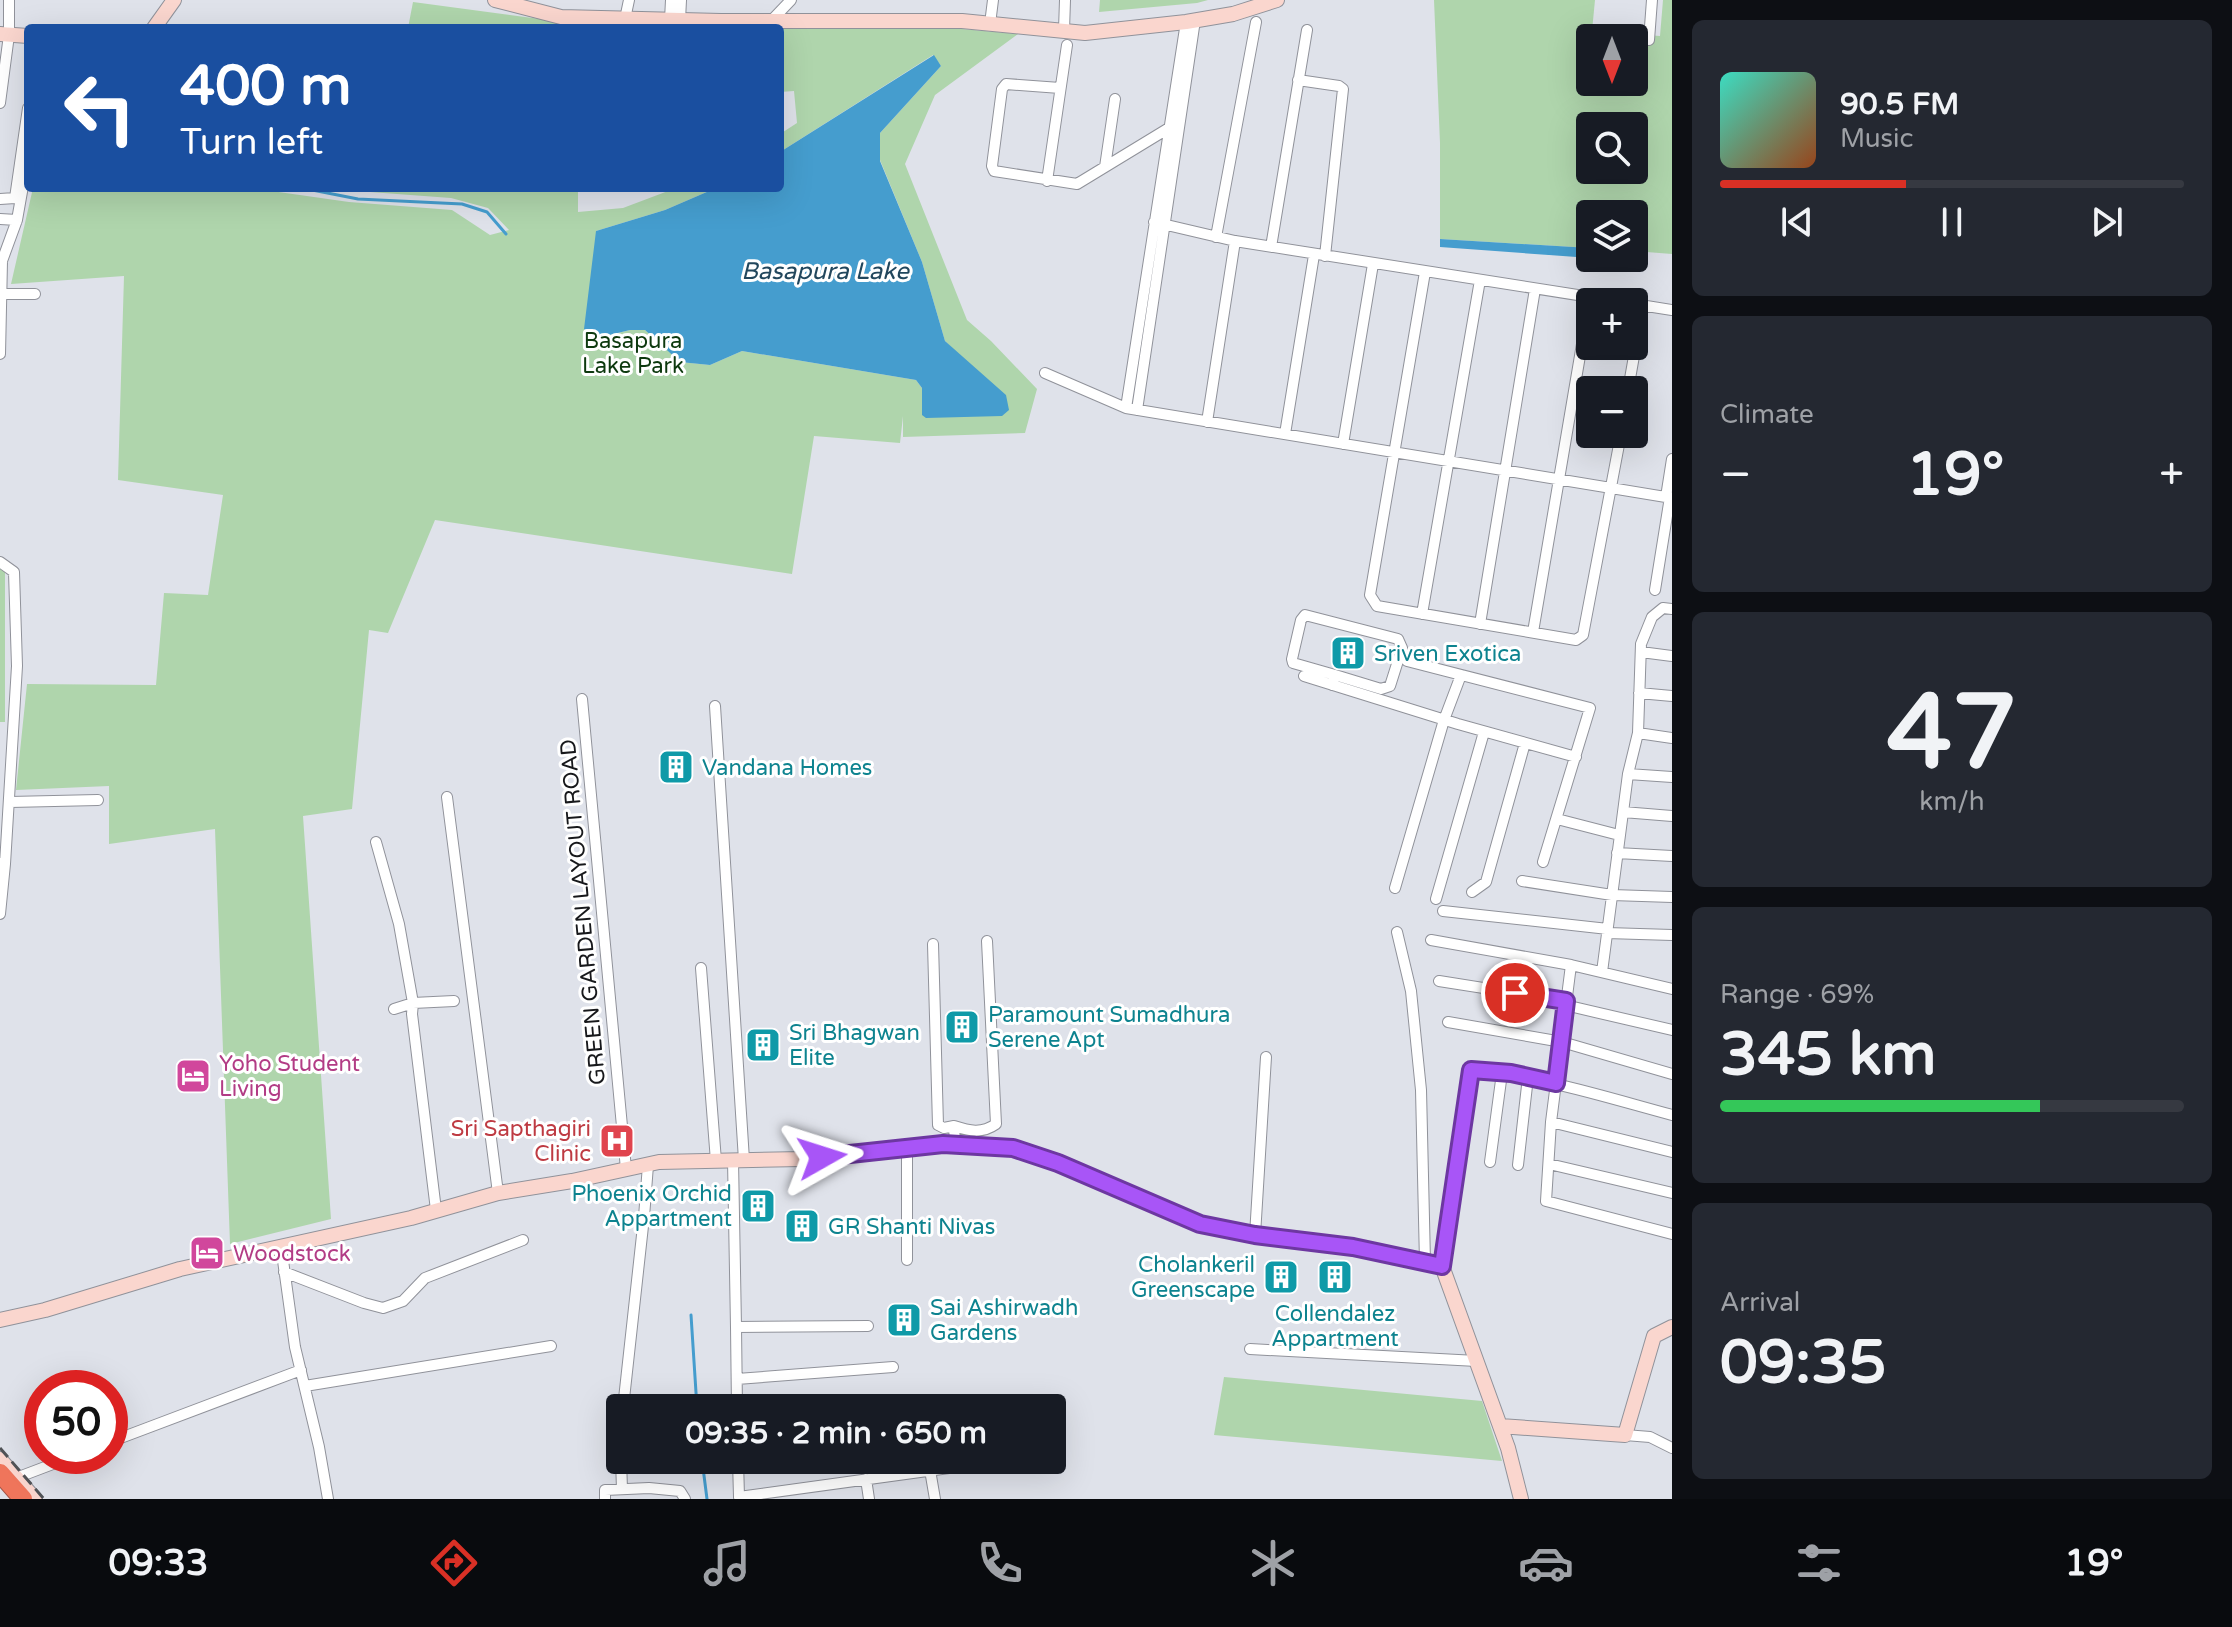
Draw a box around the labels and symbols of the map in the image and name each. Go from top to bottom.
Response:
north arrow [1576,24,1648,96]
water label: Basapura Lake [741,257,910,286]
park label: Basapura Lake Park [582,328,684,379]
building icon: Sriven Exotica [1329,634,1367,672]
place label: Sriven Exotica [1374,641,1521,667]
street label: GREEN GARDEN LAYOUT ROAD [555,738,611,1086]
building icon: Vandana Homes [657,748,695,786]
place label: Vandana Homes [702,755,872,781]
pin [1481,959,1549,1027]
place label: Paramount Sumadhura Serene Apt [988,1002,1230,1053]
building icon: Paramount Sumadhura Serene Apt [943,1008,981,1046]
place label: Sri Bhagwan Elite [789,1020,920,1071]
building icon: Sri Bhagwan Elite [744,1026,782,1064]
place label: Yoho Student Living [219,1051,360,1102]
hotel icon: Yoho Student Living [174,1057,212,1095]
position arrow [780,1115,864,1199]
place label: Sri Sapthagiri Clinic [451,1116,591,1167]
hospital icon: Sri Sapthagiri Clinic [598,1122,636,1160]
place label: Phoenix Orchid Appartment [571,1181,732,1232]
building icon: Phoenix Orchid Appartment [739,1187,777,1225]
building icon: GR Shanti Nivas [783,1207,821,1245]
place label: GR Shanti Nivas [828,1214,995,1240]
hotel icon: Woodstock [188,1234,226,1272]
place label: Woodstock [233,1241,351,1267]
place label: Cholankeril Greenscape [1131,1252,1255,1303]
building icon: Cholankeril Greenscape [1262,1258,1300,1296]
building icon: Collendalez Appartment [1316,1258,1354,1296]
place label: Sai Ashirwadh Gardens [930,1295,1078,1346]
building icon: Sai Ashirwadh Gardens [885,1301,923,1339]
place label: Collendalez Appartment [1271,1301,1399,1352]
speed limit sign: 50 [24,1370,128,1474]

